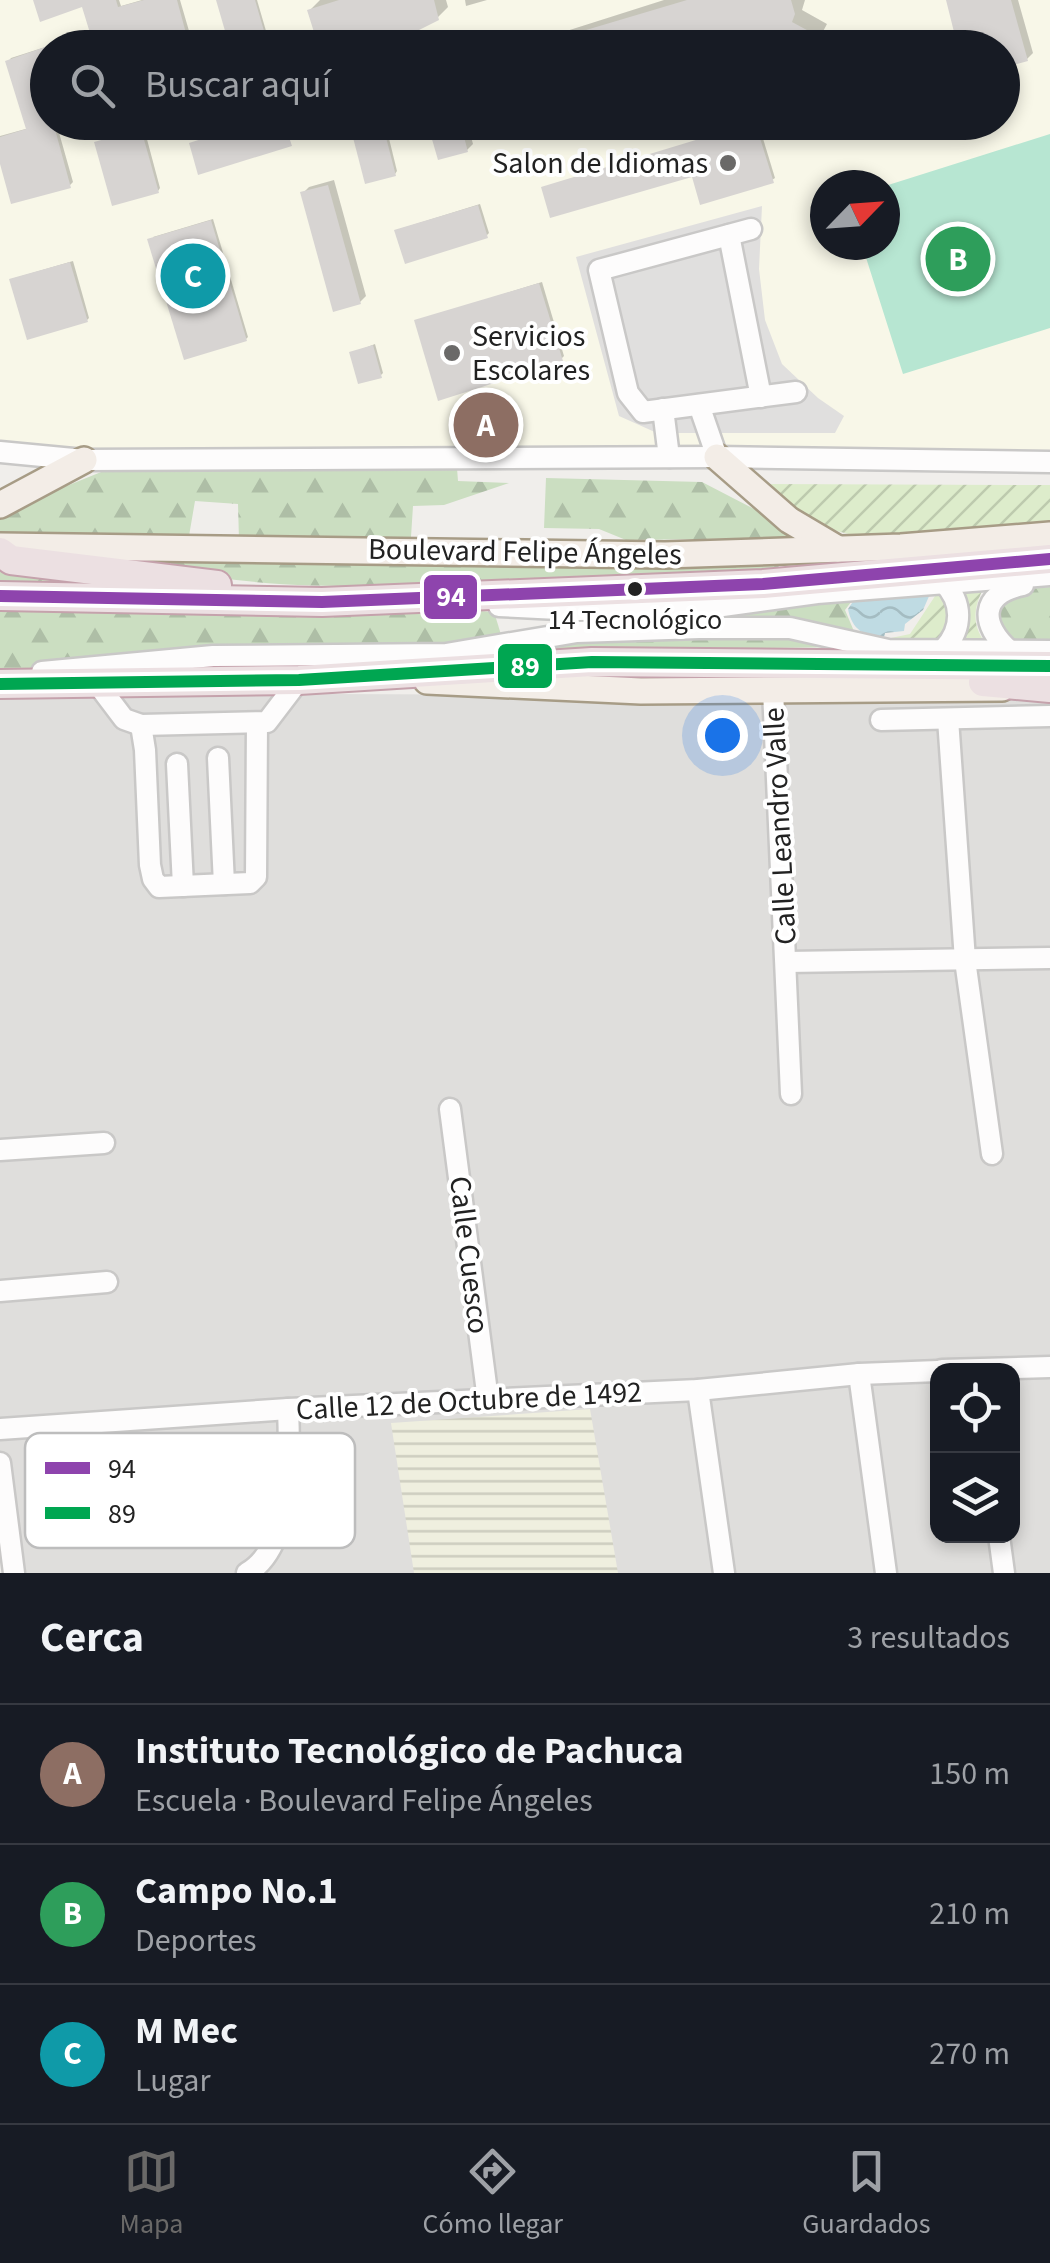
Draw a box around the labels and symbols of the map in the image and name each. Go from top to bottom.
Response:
place label: Salon de Idiomas [492,142,708,185]
marker: Salon de Idiomas [717,152,739,174]
north arrow [810,170,900,260]
pin: B [926,222,990,296]
pin: C [160,238,226,314]
place label: Servicios Escolares [472,315,590,392]
marker: Servicios Escolares [441,342,463,364]
pin: A [454,388,518,462]
street label: Boulevard Felipe Ángeles [368,528,682,576]
line badge: 94 [422,573,479,621]
text: 94 [436,577,466,617]
marker: 14 Tecnológico [625,579,645,599]
place label: 14 Tecnológico [548,600,722,640]
line badge: 89 [496,642,554,690]
text: 89 [510,647,540,687]
street label: Calle Leandro Valle [752,706,808,946]
your location [697,710,748,761]
street label: Calle Cuesco [438,1174,500,1336]
street label: Calle 12 de Octubre de 1492 [295,1370,643,1432]
legend [25,1433,355,1548]
text: 94 [108,1449,136,1489]
text: 89 [108,1494,136,1534]

